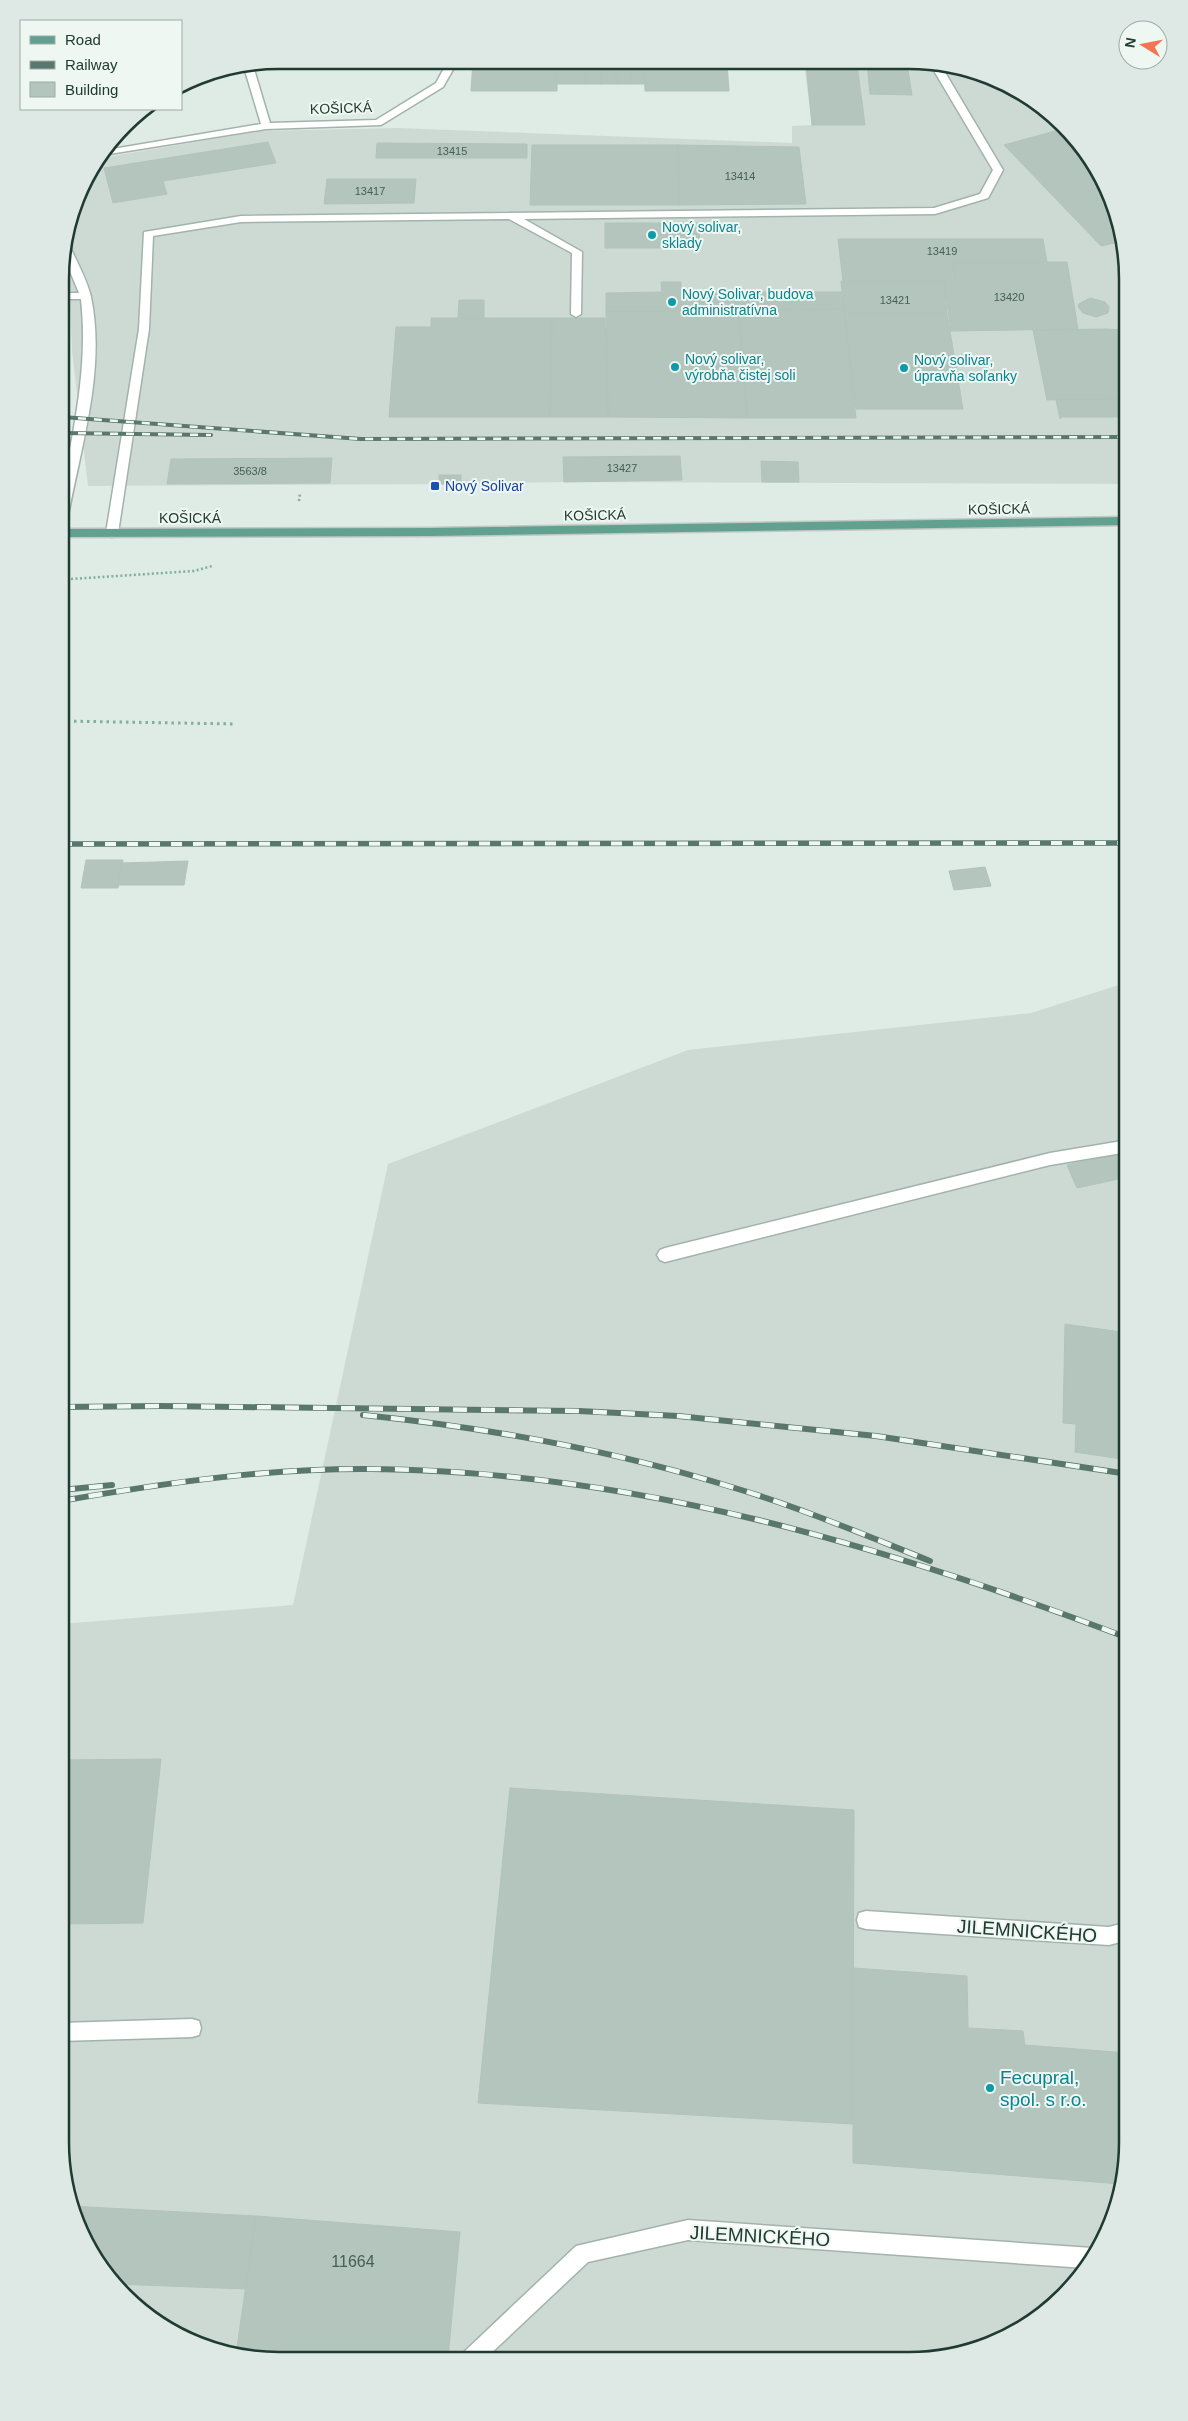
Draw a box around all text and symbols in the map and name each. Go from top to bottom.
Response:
legend [20,20,182,110]
north arrow [1118,20,1168,70]
text: Road [65,31,101,48]
text: N [1121,36,1139,49]
text: Railway [65,56,118,73]
text: Building [65,81,118,98]
street label: KOŠICKÁ [310,99,373,117]
house number: 13415 [437,145,467,157]
house number: 13414 [725,170,755,182]
house number: 13417 [355,185,385,197]
place label: Nový solivar, sklady [662,219,741,251]
marker: Nový solivar, sklady [646,229,658,241]
house number: 13419 [927,245,957,257]
place label: Nový Solivar, budova administratívna [682,286,814,318]
house number: 13420 [994,291,1024,303]
house number: 13421 [880,294,910,306]
marker: Nový Solivar, budova administratívna [666,296,678,308]
place label: Nový solivar, výrobňa čistej soli [685,351,796,383]
place label: Nový solivar, úpravňa soľanky [914,352,1017,384]
marker: Nový solivar, výrobňa čistej soli [669,361,681,373]
marker: Nový solivar, úpravňa soľanky [898,362,910,374]
house number: 13427 [607,462,637,474]
house number: 3563/8 [233,465,267,477]
place label: Nový Solivar [445,478,524,494]
marker: Nový Solivar [429,480,441,492]
street label: KOŠICKÁ [968,500,1031,518]
street label: KOŠICKÁ [564,506,627,524]
street label: KOŠICKÁ [159,510,222,526]
street label: JILEMNICKÉHO [956,1916,1098,1946]
place label: Fecupral, spol. s r.o. [1000,2067,1087,2110]
marker: Fecupral, spol. s r.o. [984,2082,996,2094]
street label: JILEMNICKÉHO [689,2222,831,2250]
house number: 11664 [331,2253,375,2270]

